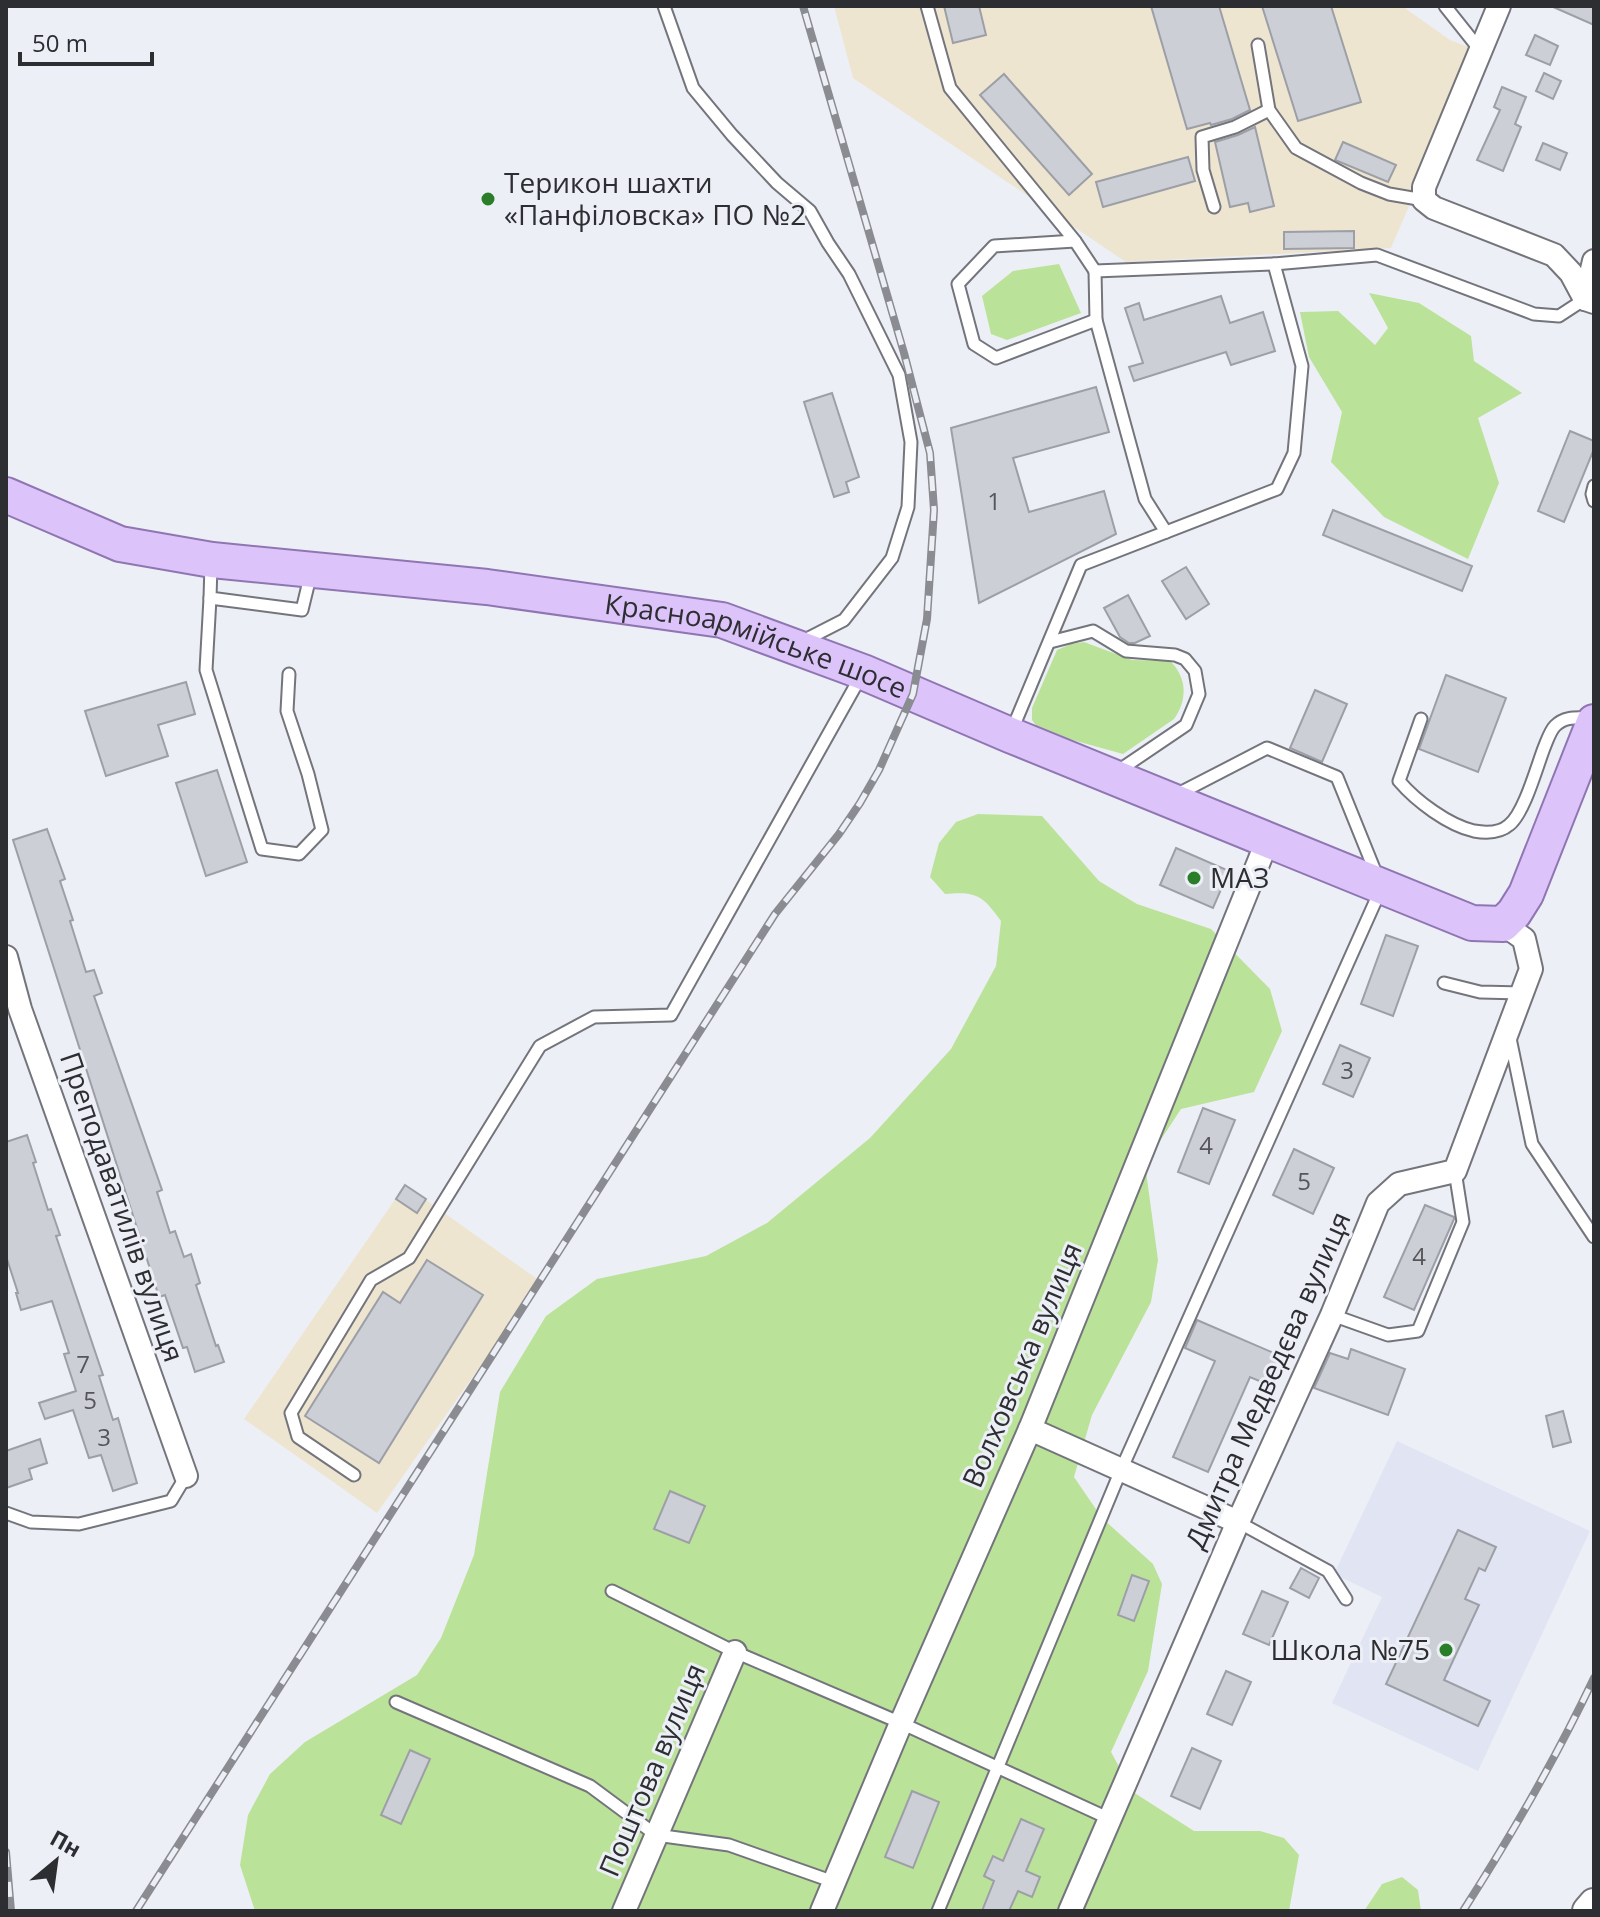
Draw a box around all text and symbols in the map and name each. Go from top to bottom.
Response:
scale bar [20,16,152,66]
text: 50 m [32,26,88,59]
place label: Терикон шахти «Панфiловска» ПО №2 [504,163,806,233]
marker: Терикон шахти «Панфiловска» ПО №2 [479,190,497,208]
house number: 1 [987,484,1001,517]
street label: Красноармійське шосе [602,584,913,707]
place label: МАЗ [1210,858,1269,896]
marker: МАЗ [1185,869,1203,887]
street label: Преподаватилів вулиця [52,1047,194,1367]
house number: 3 [1340,1053,1354,1086]
house number: 4 [1199,1128,1213,1161]
house number: 5 [1297,1164,1311,1197]
street label: Дмитра Медведєва вулиця [1175,1205,1359,1554]
street label: Волховська вулиця [952,1236,1090,1493]
house number: 4 [1412,1239,1426,1272]
house number: 7 [76,1347,90,1380]
house number: 5 [83,1383,97,1416]
house number: 3 [97,1420,111,1453]
place label: Школа №75 [1270,1630,1430,1668]
marker: Школа №75 [1437,1641,1455,1659]
street label: Поштова вулиця [589,1657,713,1882]
north arrow [16,1821,96,1901]
text: Пн [45,1822,87,1863]

